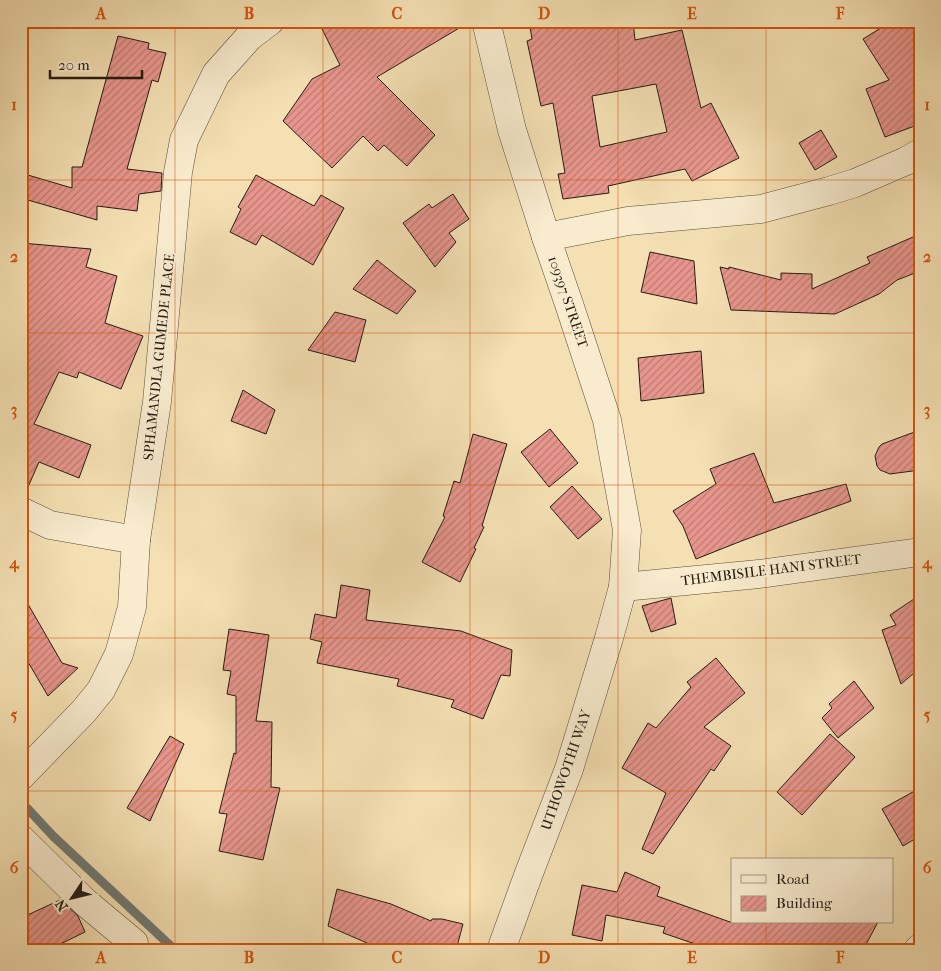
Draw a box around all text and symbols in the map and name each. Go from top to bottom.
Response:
text: A [95,4,107,23]
text: B [244,4,254,23]
text: C [392,4,403,23]
text: D [538,4,550,23]
text: E [687,4,697,23]
text: F [835,4,845,23]
scale bar [50,48,142,80]
text: 20 m [58,56,90,74]
text: 1 [11,95,17,114]
text: 1 [924,95,930,114]
text: 2 [10,247,18,266]
text: 2 [923,247,931,266]
street label: SPHAMANDLA GUMEDE PLACE [140,253,178,461]
street label: 109397 STREET [544,254,592,351]
text: 3 [11,400,17,420]
text: 3 [924,400,930,420]
street label: THEMBISILE HANI STREET [680,550,863,590]
text: 4 [8,553,20,573]
text: 4 [921,553,933,573]
text: 5 [11,705,18,724]
text: 5 [924,705,931,724]
street label: UTHOWOTHI WAY [537,707,595,832]
text: 6 [10,858,19,877]
legend [731,858,894,924]
text: 6 [923,858,932,877]
text: Road [776,870,810,888]
north arrow [48,874,98,924]
text: Building [776,894,833,912]
text: N [52,896,72,914]
text: A [95,948,107,967]
text: B [244,948,254,967]
text: C [392,948,403,967]
text: D [538,948,550,967]
text: E [687,948,697,967]
text: F [835,948,845,967]

